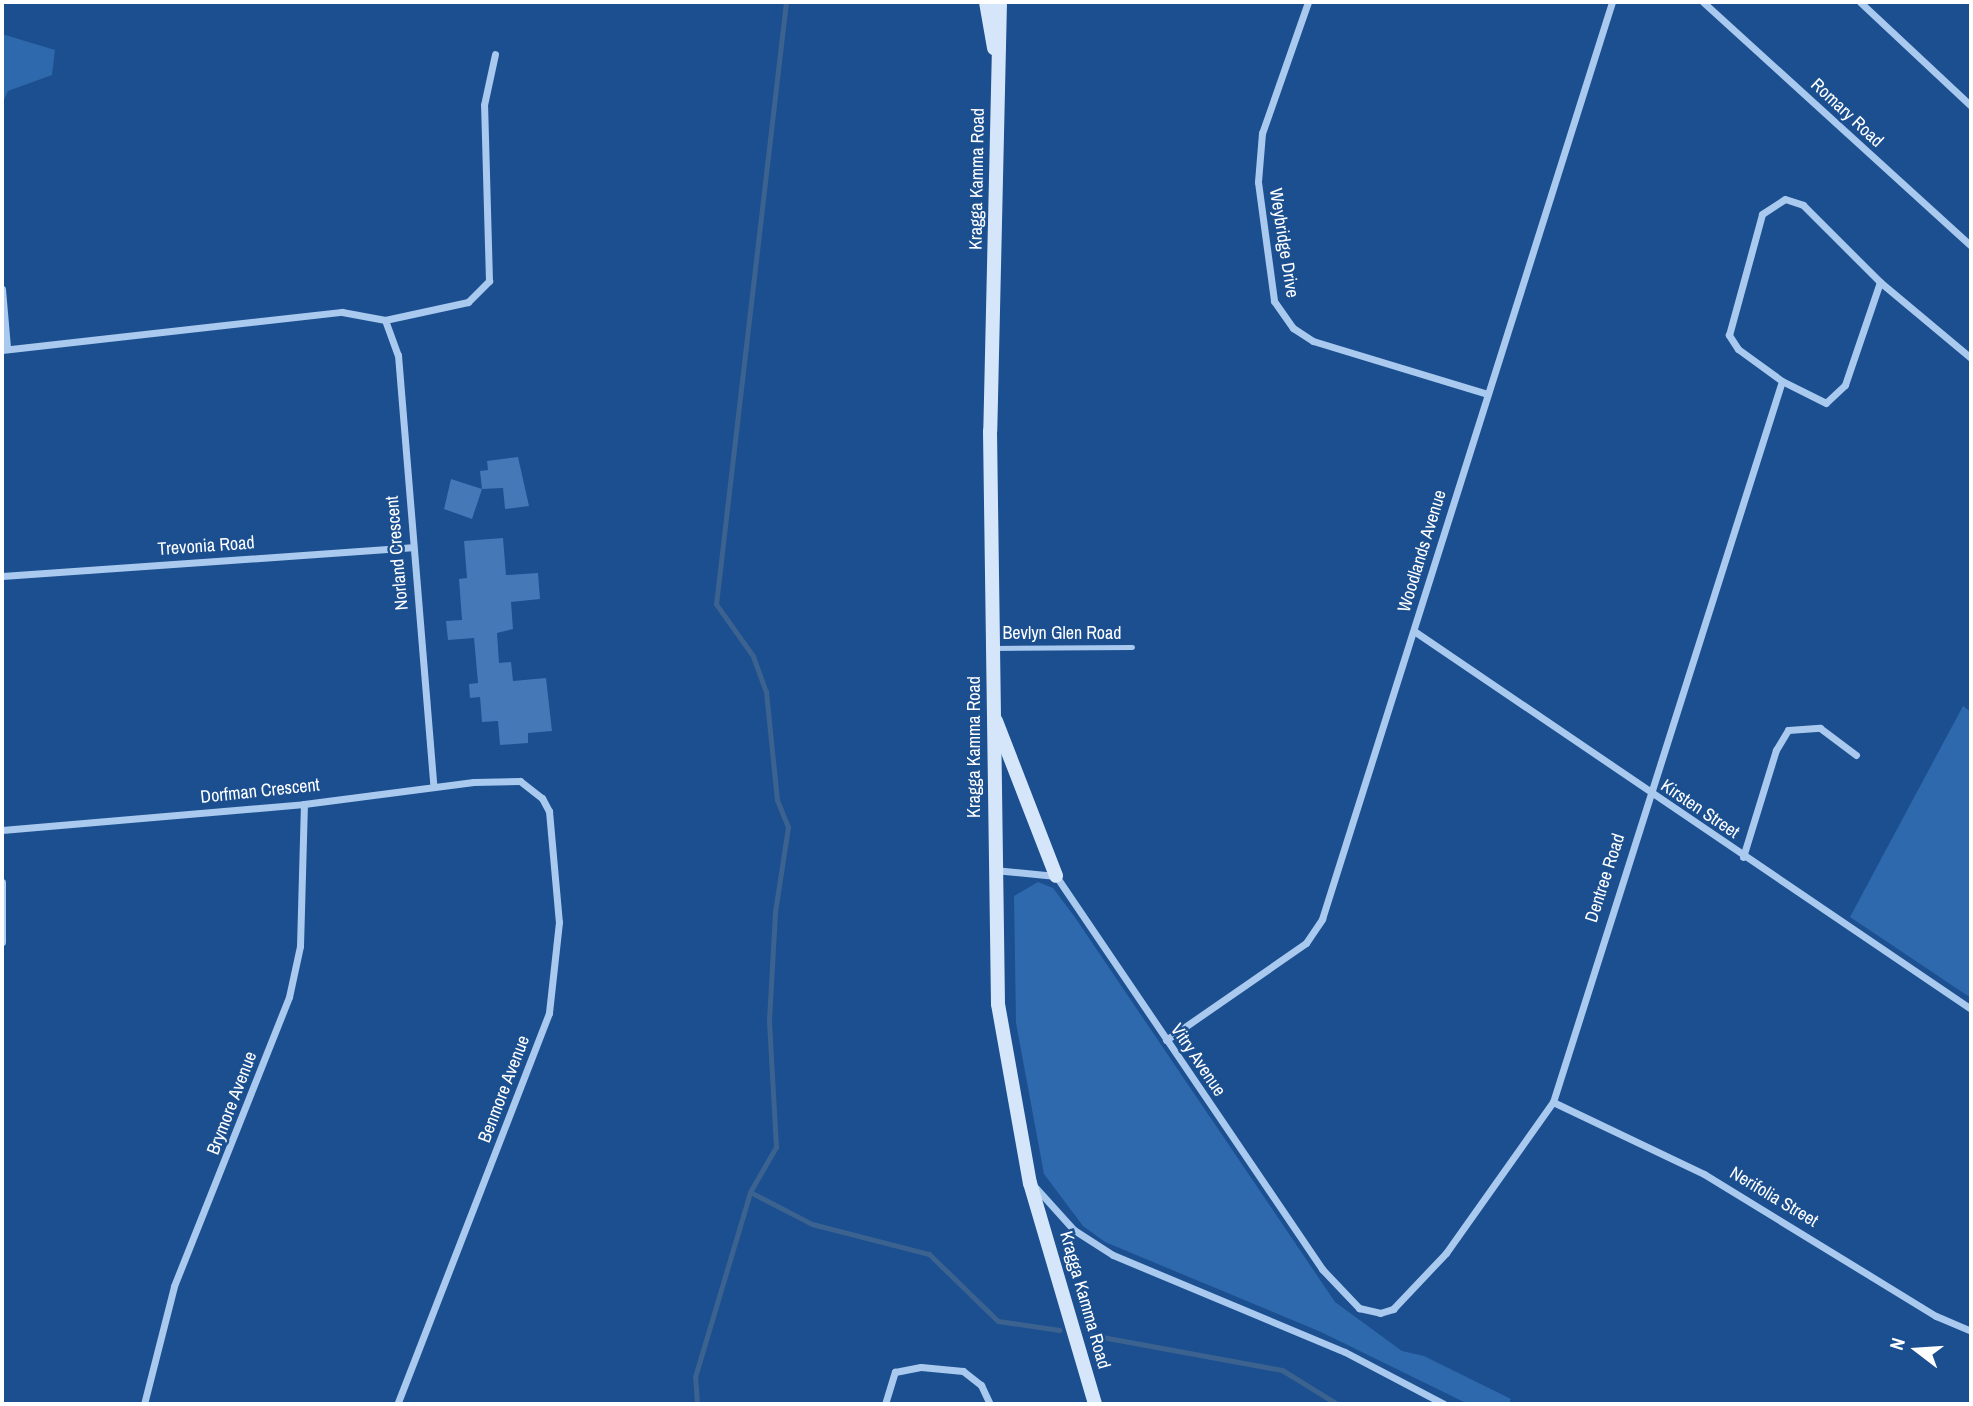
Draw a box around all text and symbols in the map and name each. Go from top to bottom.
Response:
street label: Romary Road [1806,74,1888,152]
street label: Kragga Kamma Road [965,108,989,250]
street label: Weybridge Drive [1265,187,1303,299]
street label: Woodlands Avenue [1393,487,1451,615]
street label: Norland Crescent [381,495,413,611]
street label: Trevonia Road [157,532,255,560]
street label: Bevlyn Glen Road [1003,622,1121,644]
street label: Kragga Kamma Road [963,676,985,818]
street label: Dorfman Crescent [199,774,321,808]
street label: Kirsten Street [1657,775,1743,843]
street label: Dentree Road [1581,831,1629,925]
street label: Vitry Avenue [1166,1019,1230,1101]
street label: Benmore Avenue [474,1032,534,1146]
street label: Brymore Avenue [202,1048,262,1158]
street label: Nerifolia Street [1726,1162,1822,1232]
street label: Kragga Kamma Road [1055,1229,1115,1371]
north arrow [1882,1315,1952,1385]
text: N [1883,1335,1911,1353]

